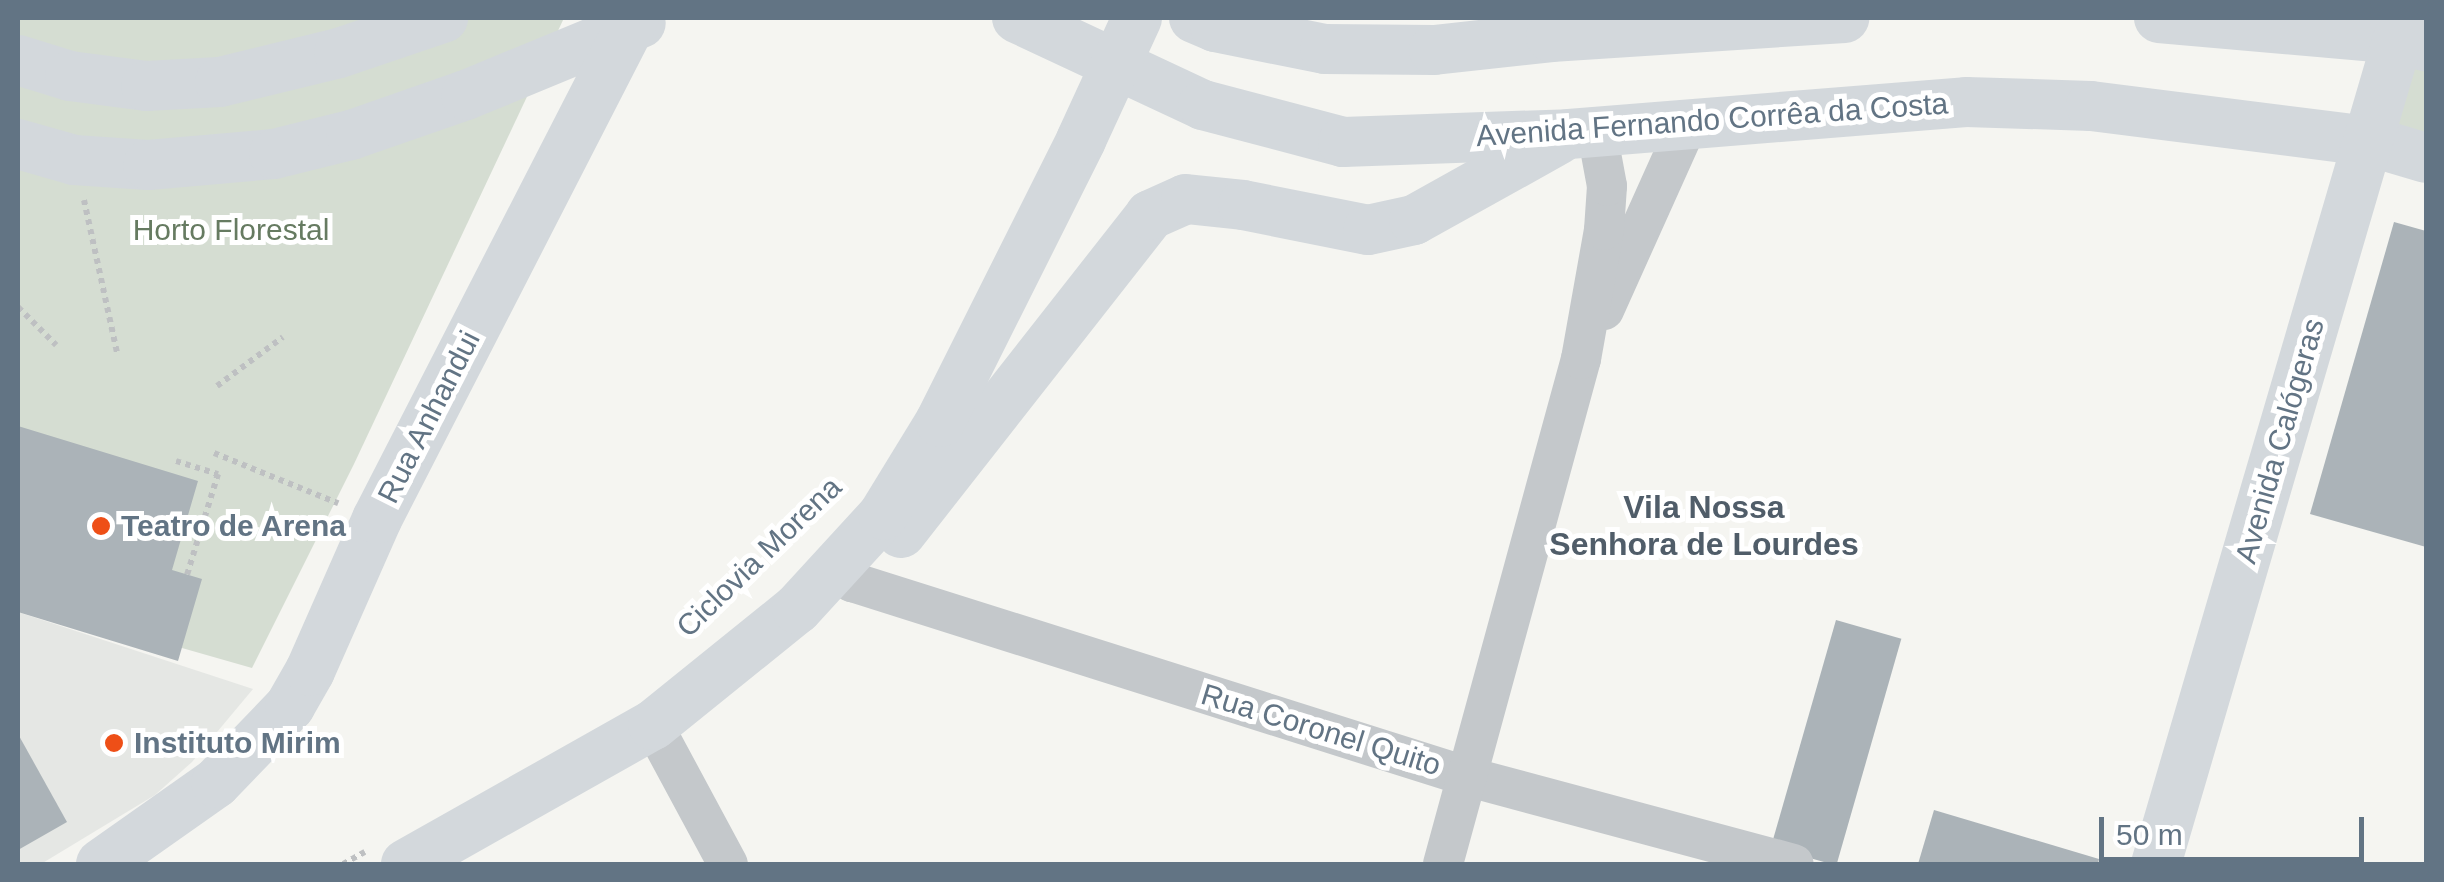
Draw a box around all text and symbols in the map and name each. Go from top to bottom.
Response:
street label: Avenida Fernando Corrêa da Costa [1475,86,1949,154]
park label: Horto Florestal [133,212,329,248]
street label: Avenida Calógeras [2228,314,2332,568]
street label: Rua Anhandui [370,324,488,510]
street label: Ciclovia Morena [669,469,849,645]
district label: Vila Nossa Senhora de Lourdes [1549,489,1859,564]
place label: Teatro de Arena [121,508,347,544]
marker: Teatro de Arena [90,515,112,537]
street label: Rua Coronel Quito [1197,676,1445,784]
place label: Instituto Mirim [134,725,341,761]
marker: Instituto Mirim [103,732,125,754]
scale bar [2104,797,2369,859]
text: 50 m [2116,818,2183,851]

